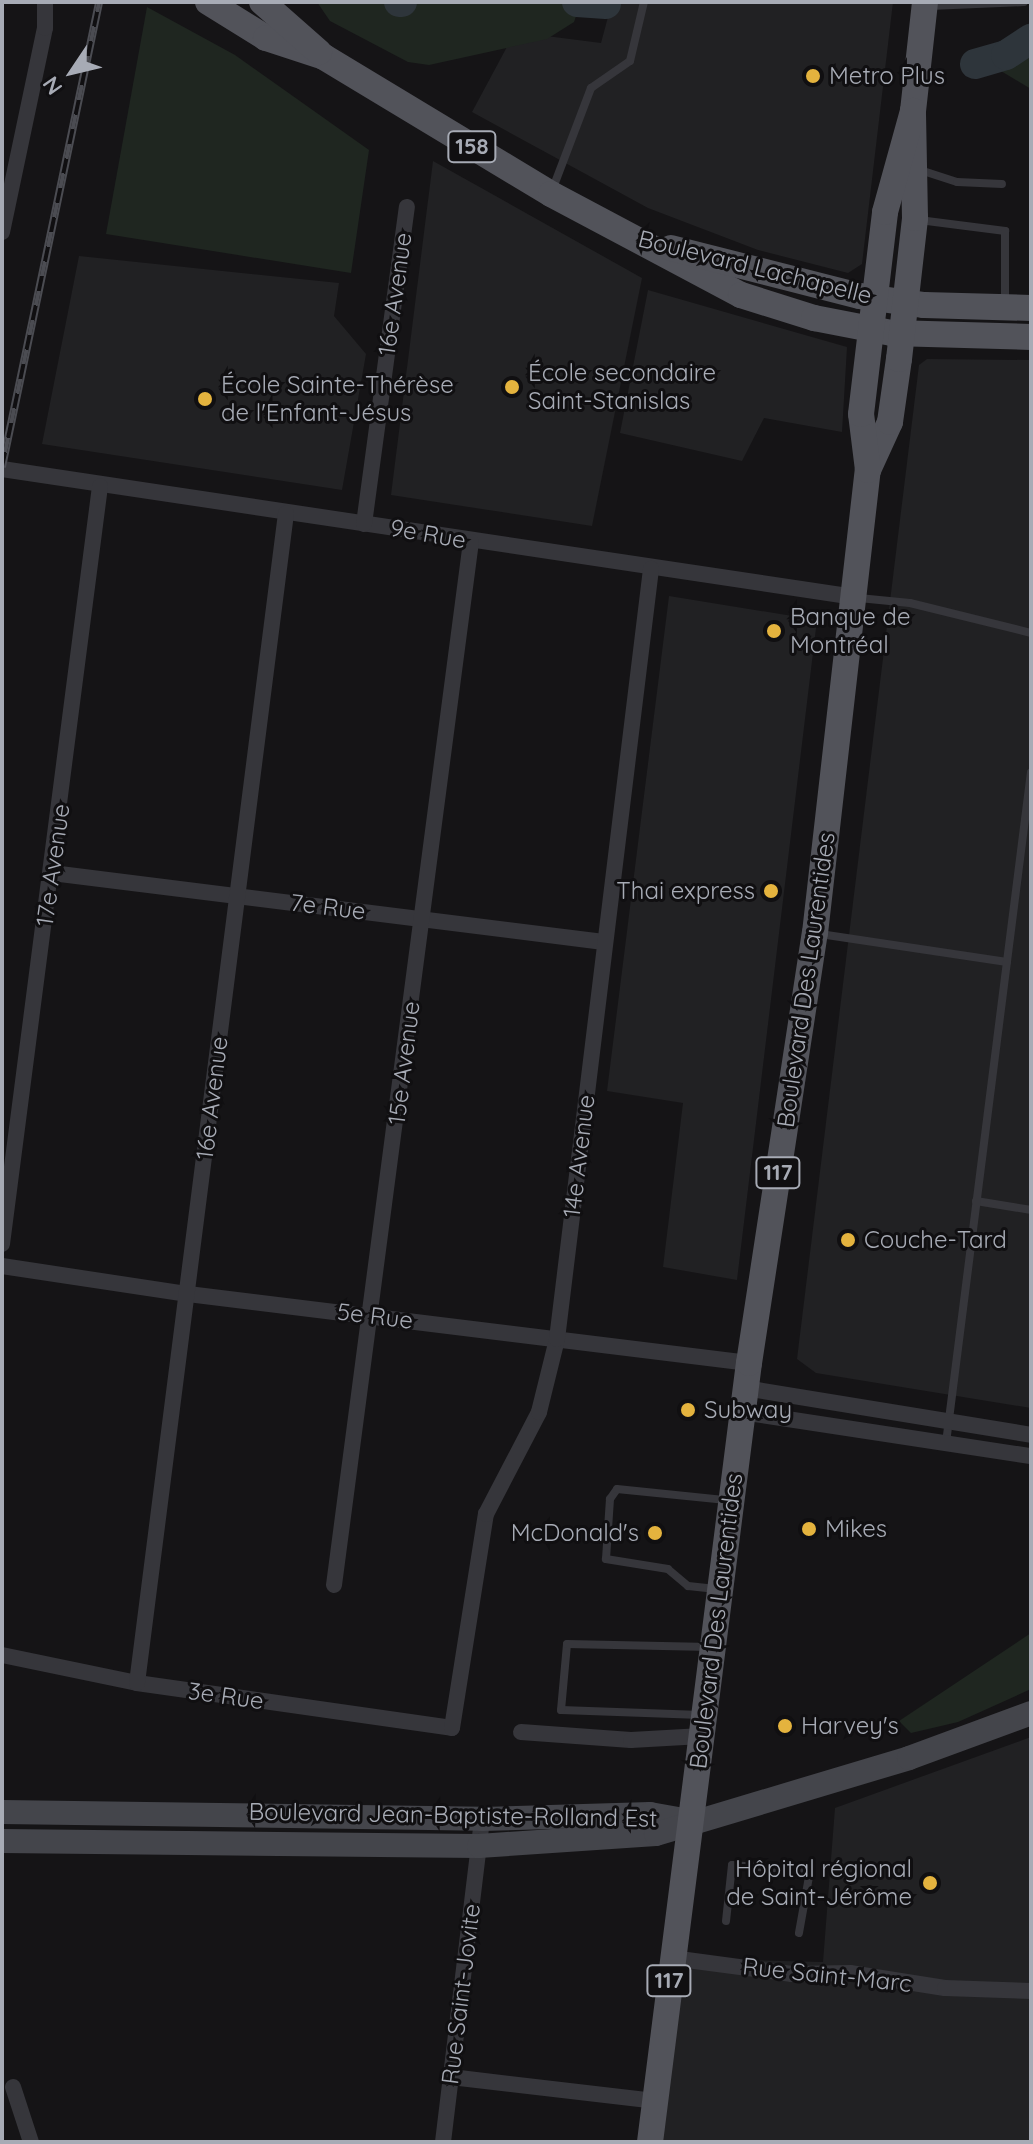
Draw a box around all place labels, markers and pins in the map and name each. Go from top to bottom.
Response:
place label: Metro Plus [829,62,945,90]
marker: Metro Plus [804,67,822,85]
place label: École secondaire Saint-Stanislas [528,359,716,415]
place label: École Sainte-Thérèse de l'Enfant-Jésus [221,371,454,427]
marker: École secondaire Saint-Stanislas [503,378,521,396]
marker: École Sainte-Thérèse de l'Enfant-Jésus [196,390,214,408]
place label: Banque de Montréal [790,603,910,659]
marker: Banque de Montréal [765,622,783,640]
place label: Thai express [616,877,755,905]
marker: Thai express [762,882,780,900]
place label: Couche-Tard [864,1226,1007,1254]
marker: Couche-Tard [839,1231,857,1249]
place label: Subway [704,1396,792,1424]
marker: Subway [679,1401,697,1419]
place label: Mikes [825,1515,887,1543]
place label: McDonald's [511,1519,639,1547]
marker: Mikes [800,1520,818,1538]
marker: McDonald's [646,1524,664,1542]
place label: Harvey's [801,1712,899,1740]
marker: Harvey's [776,1717,794,1735]
place label: Hôpital régional de Saint-Jérôme [726,1855,912,1911]
marker: Hôpital régional de Saint-Jérôme [919,1872,941,1894]

